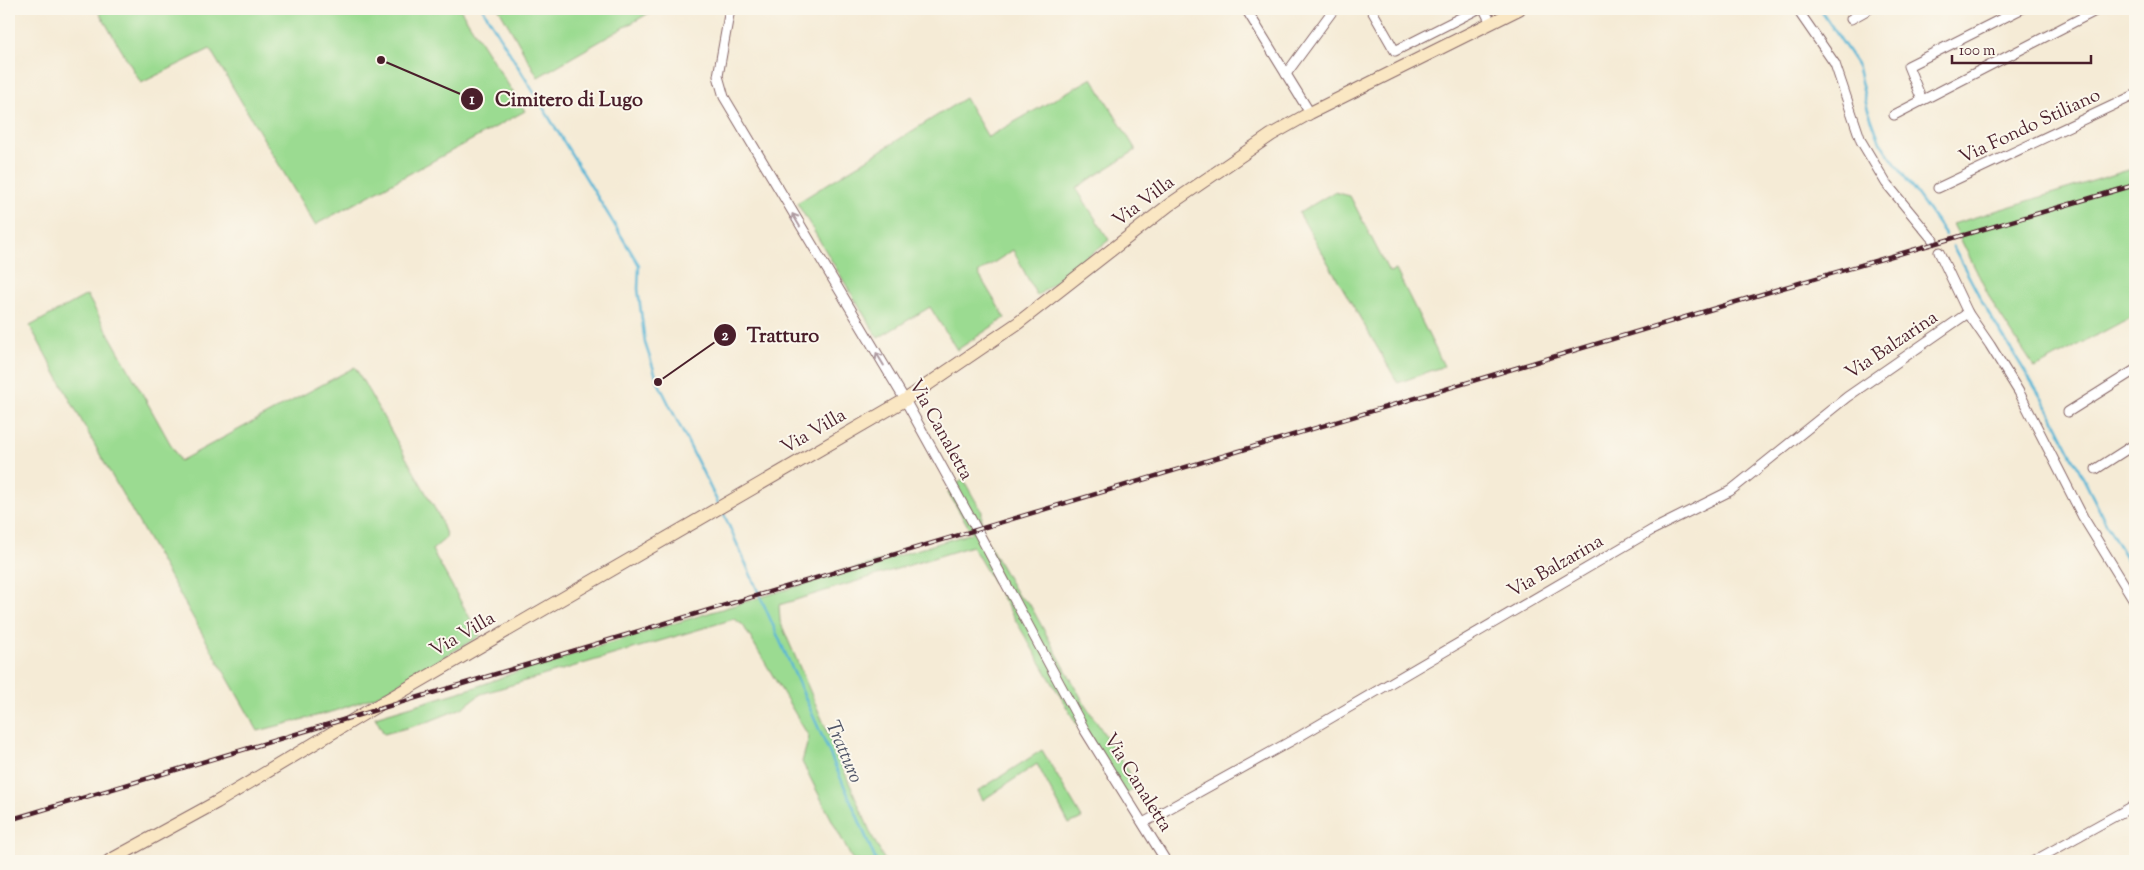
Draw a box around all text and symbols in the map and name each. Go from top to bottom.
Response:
scale bar [1952,32,2090,64]
text: 100 m [1959,41,1996,62]
callout: Cimitero di Lugo [460,81,653,116]
street label: Via Fondo Stiliano [1955,82,2105,172]
text: Cimitero di Lugo [495,87,643,116]
text: 1 [469,90,475,111]
street label: Via Villa [1107,170,1181,234]
one-way arrow [791,213,801,227]
street label: Via Balzarina [1840,305,1944,387]
callout: Tratturo [712,318,830,353]
text: Tratturo [747,323,819,352]
text: 2 [721,326,729,347]
one-way arrow [875,352,885,366]
street label: Via Canaletta [901,375,979,486]
street label: Via Villa [776,402,852,462]
street label: Via Balzarina [1503,529,1609,605]
street label: Via Villa [425,605,501,665]
water label: Tratturo [817,716,869,788]
street label: Via Canaletta [1096,728,1178,838]

